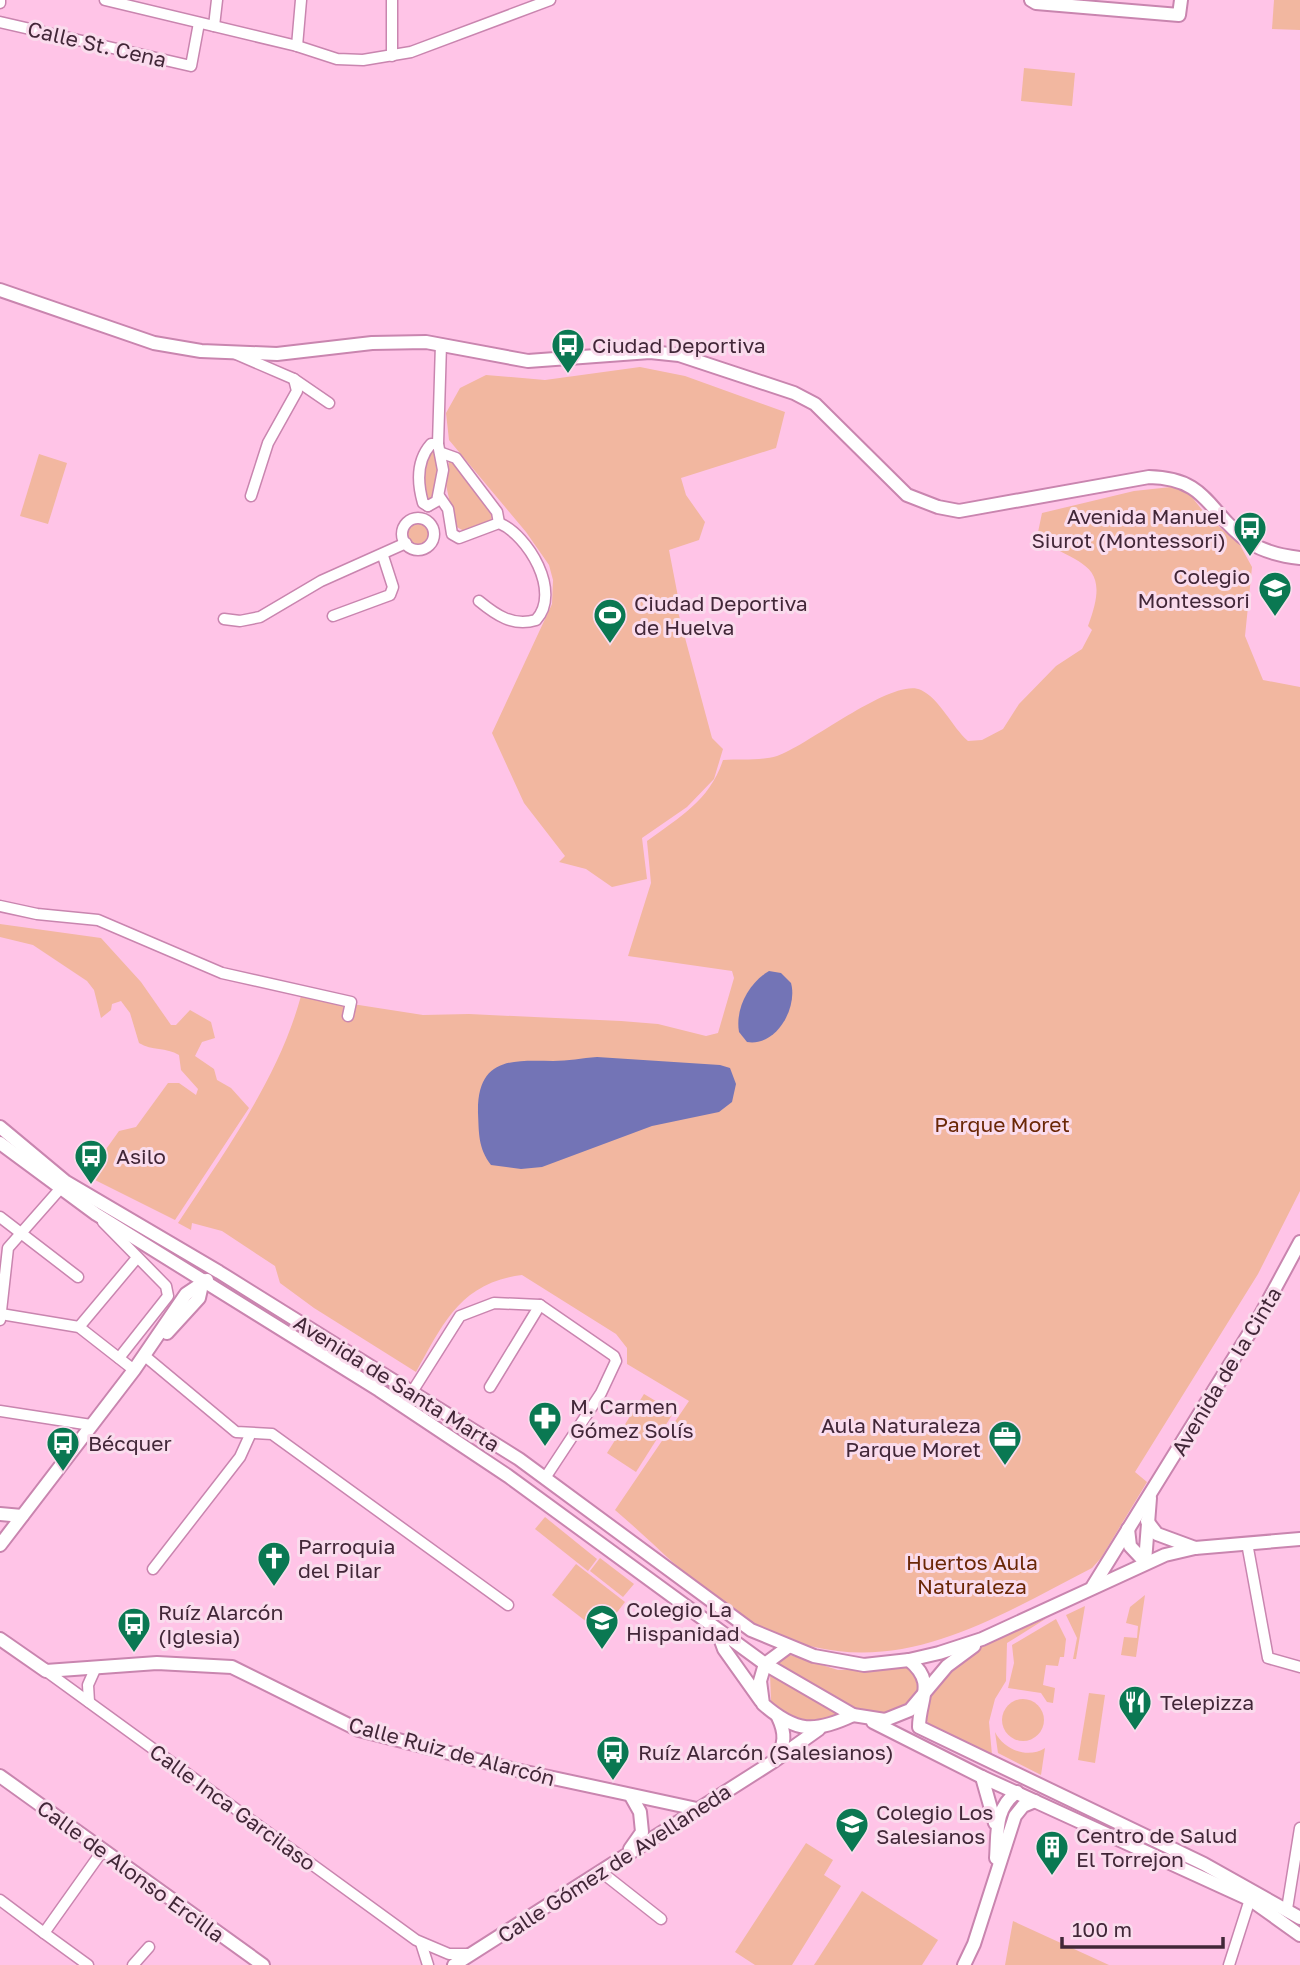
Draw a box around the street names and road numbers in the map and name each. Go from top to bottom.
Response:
street label: Calle St. Cena [25,15,169,73]
street label: Avenida de la Cinta [1165,1282,1287,1460]
street label: Avenida de Santa Marta [289,1309,505,1457]
street label: Calle Ruiz de Alarcón [346,1711,558,1791]
street label: Calle Inca Garcilaso [145,1738,321,1876]
street label: Calle Gómez de Avellaneda [493,1778,735,1948]
street label: Calle de Alonso Ercilla [32,1794,230,1948]

